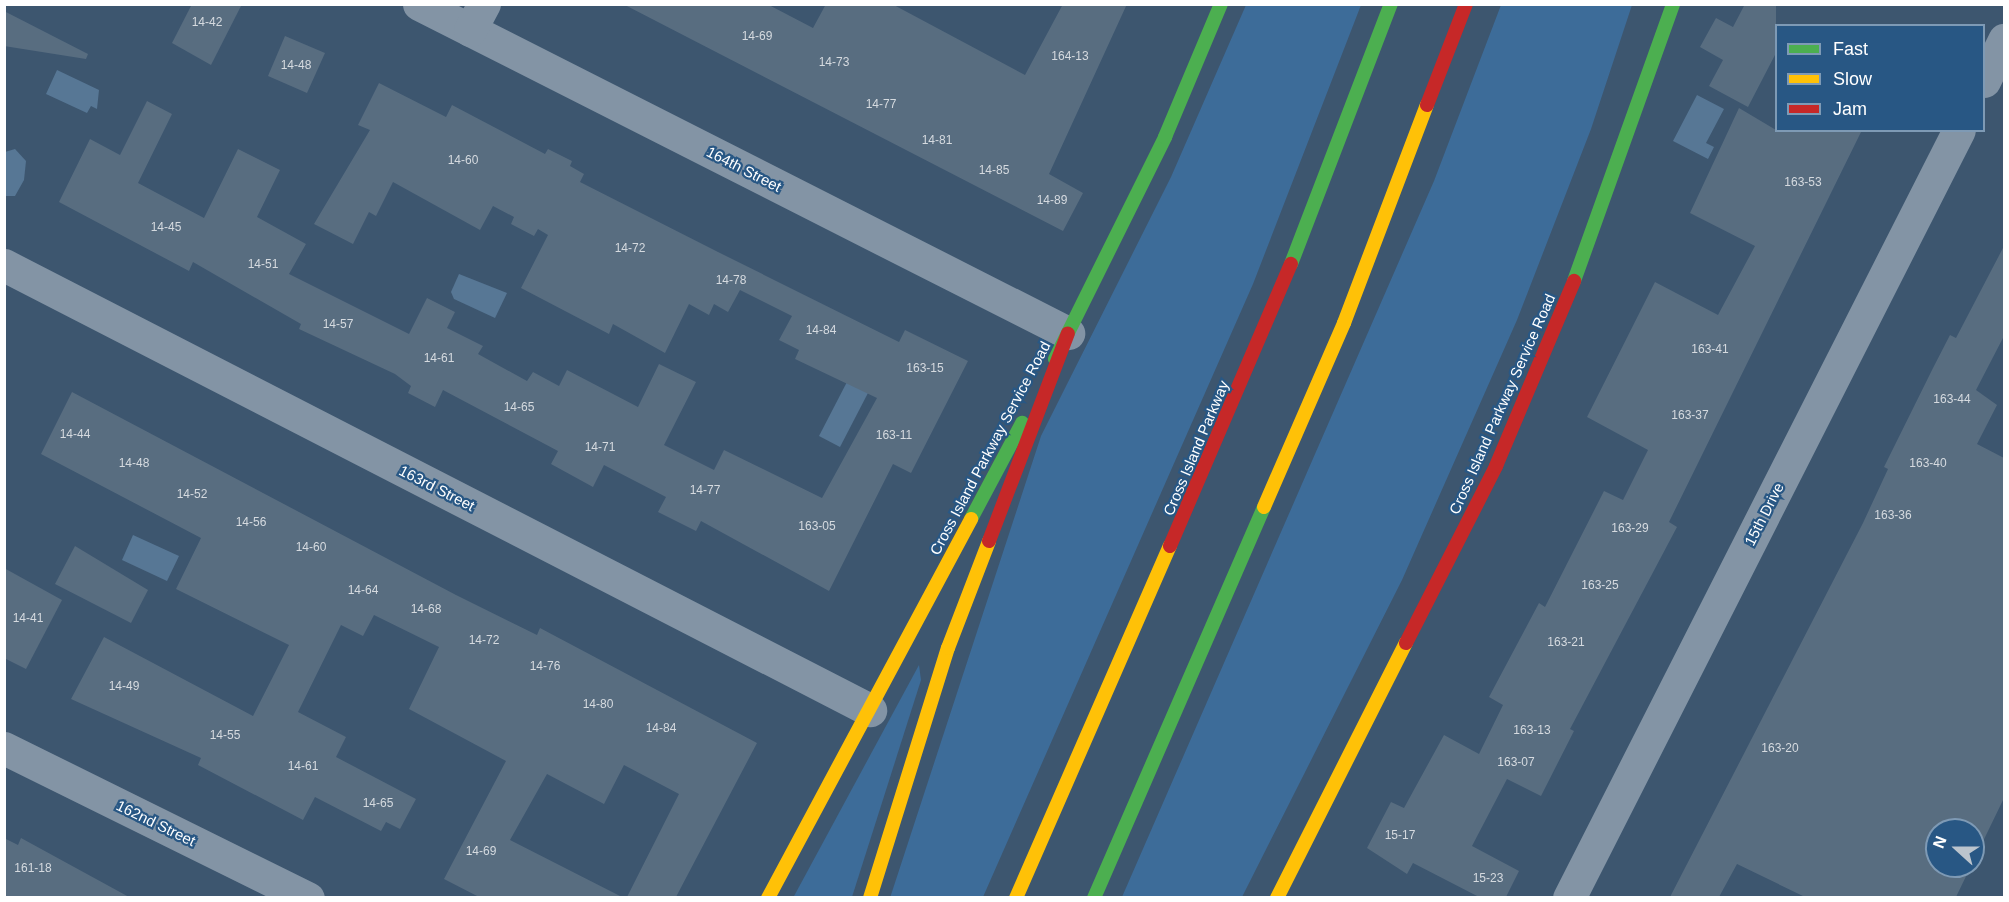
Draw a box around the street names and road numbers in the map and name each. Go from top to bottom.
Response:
street label: 164th Street [704,142,784,196]
street label: Cross Island Parkway Service Road [1445,291,1559,517]
street label: Cross Island Parkway Service Road [926,338,1054,558]
street label: Cross Island Parkway [1159,378,1233,518]
street label: 163rd Street [396,461,478,515]
street label: 15th Drive [1740,479,1788,549]
street label: 162nd Street [113,796,199,850]

